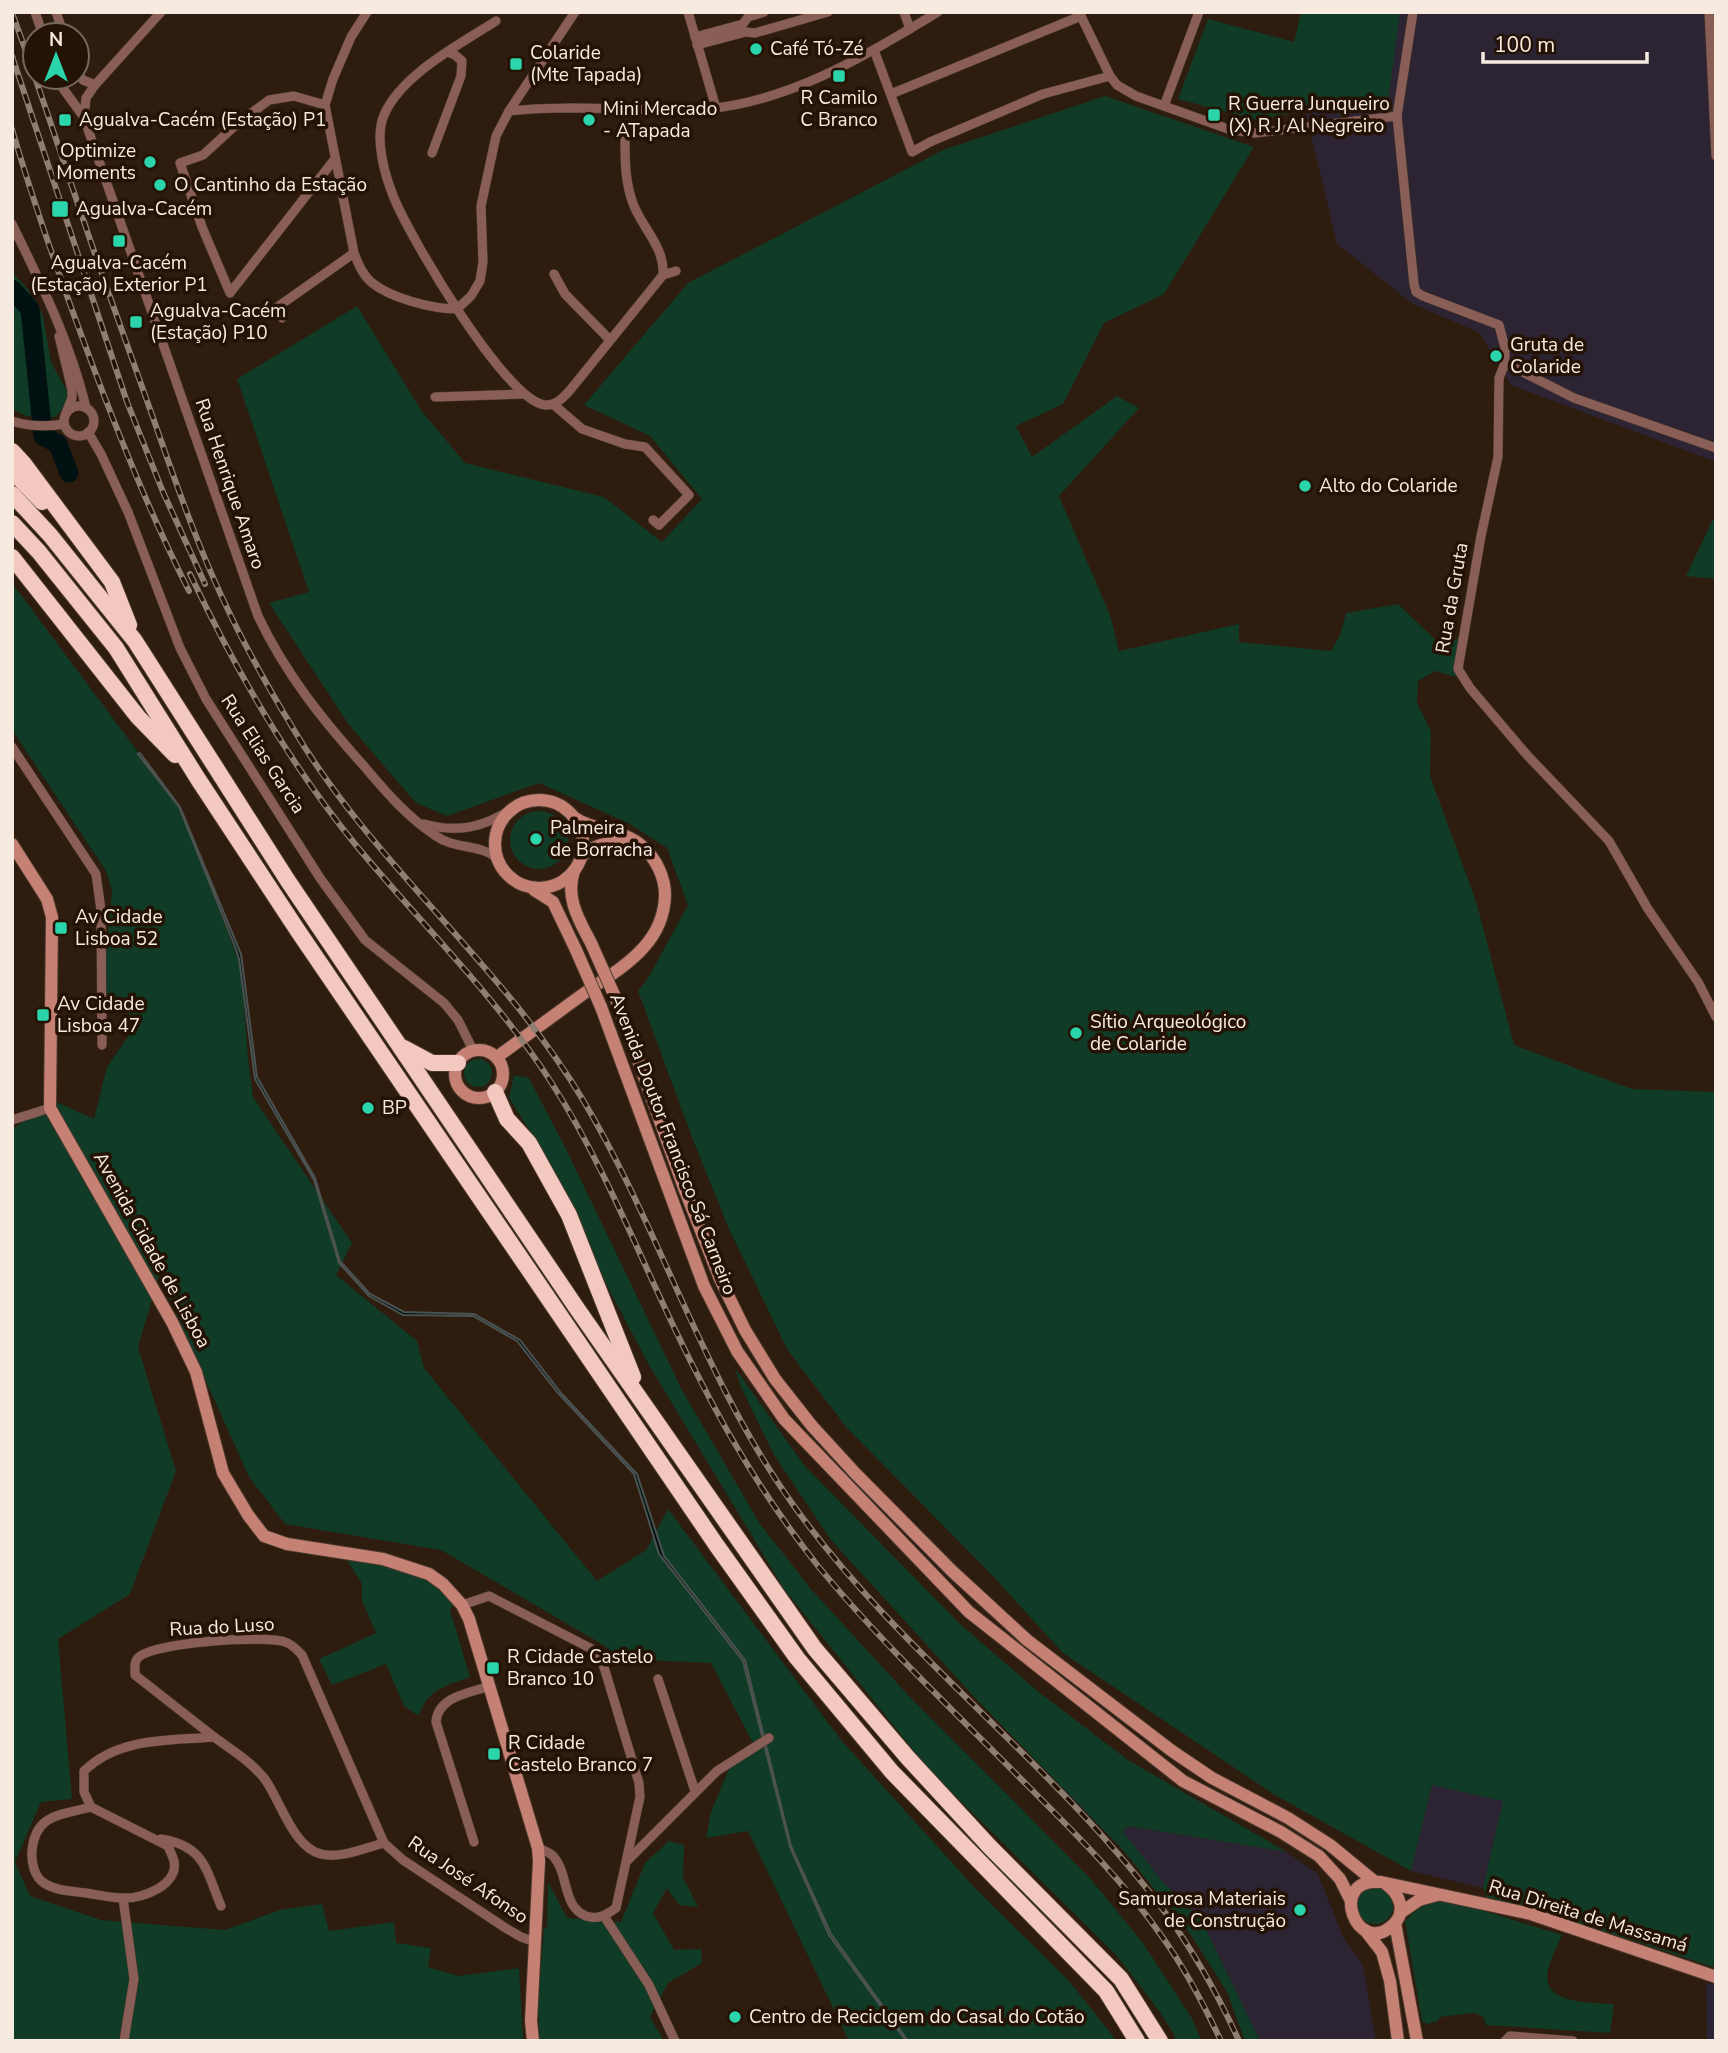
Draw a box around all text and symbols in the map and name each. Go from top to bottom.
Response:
north arrow [21,21,91,91]
scale bar [1483,21,1648,65]
text: N [49,27,63,53]
text: 100 m [1494,31,1555,59]
place label: Café Tó-Zé [770,36,864,62]
place label: Colaride (Mte Tapada) [530,40,642,88]
marker: Café Tó-Zé [748,41,764,57]
marker: Colaride (Mte Tapada) [508,56,524,72]
marker: R Camilo C Branco [831,68,847,84]
place label: R Camilo C Branco [800,85,878,133]
place label: R Guerra Junqueiro (X) R J Al Negreiro [1228,91,1390,139]
place label: Mini Mercado - ATapada [603,96,717,144]
place label: Agualva-Cacém (Estação) P1 [79,107,326,133]
marker: R Guerra Junqueiro (X) R J Al Negreiro [1206,107,1222,123]
marker: Agualva-Cacém (Estação) P1 [57,112,73,128]
marker: Mini Mercado - ATapada [581,112,597,128]
place label: Optimize Moments [56,138,136,186]
marker: Optimize Moments [142,154,158,170]
place label: O Cantinho da Estação [174,172,367,198]
marker: O Cantinho da Estação [152,177,168,193]
place label: Agualva-Cacém [76,196,212,222]
marker: Agualva-Cacém [50,199,70,219]
marker: Agualva-Cacém (Estação) Exterior P1 [111,233,127,249]
place label: Agualva-Cacém (Estação) Exterior P1 [30,250,208,298]
place label: Agualva-Cacém (Estação) P10 [150,298,286,346]
marker: Agualva-Cacém (Estação) P10 [128,314,144,330]
place label: Gruta de Colaride [1510,332,1584,380]
marker: Gruta de Colaride [1488,348,1504,364]
street label: Rua Henrique Amaro [189,395,271,573]
place label: Alto do Colaride [1319,473,1458,499]
marker: Alto do Colaride [1297,478,1313,494]
street label: Rua da Gruta [1429,540,1475,656]
street label: Rua Elias Garcia [215,689,311,819]
place label: Palmeira de Borracha [550,815,653,863]
marker: Palmeira de Borracha [528,831,544,847]
place label: Av Cidade Lisboa 52 [75,904,163,952]
marker: Av Cidade Lisboa 52 [53,920,69,936]
street label: Avenida Doutor Francisco Sá Carneiro [603,989,743,1299]
place label: Av Cidade Lisboa 47 [57,991,145,1039]
marker: Av Cidade Lisboa 47 [35,1007,51,1023]
place label: Sítio Arqueológico de Colaride [1090,1009,1246,1057]
marker: Sítio Arqueológico de Colaride [1068,1025,1084,1041]
place label: BP [382,1095,407,1121]
marker: BP [360,1100,376,1116]
street label: Avenida Cidade de Lisboa [87,1147,217,1353]
street label: Rua do Luso [169,1611,275,1643]
place label: R Cidade Castelo Branco 10 [507,1644,653,1692]
marker: R Cidade Castelo Branco 10 [485,1660,501,1676]
place label: R Cidade Castelo Branco 7 [508,1730,653,1778]
marker: R Cidade Castelo Branco 7 [486,1746,502,1762]
street label: Rua José Afonso [403,1830,533,1930]
street label: Rua Direita de Massamá [1485,1873,1691,1959]
place label: Samurosa Materiais de Construção [1118,1886,1286,1934]
marker: Samurosa Materiais de Construção [1292,1902,1308,1918]
place label: Centro de Reciclgem do Casal do Cotão [749,2004,1085,2030]
marker: Centro de Reciclgem do Casal do Cotão [727,2009,743,2025]

